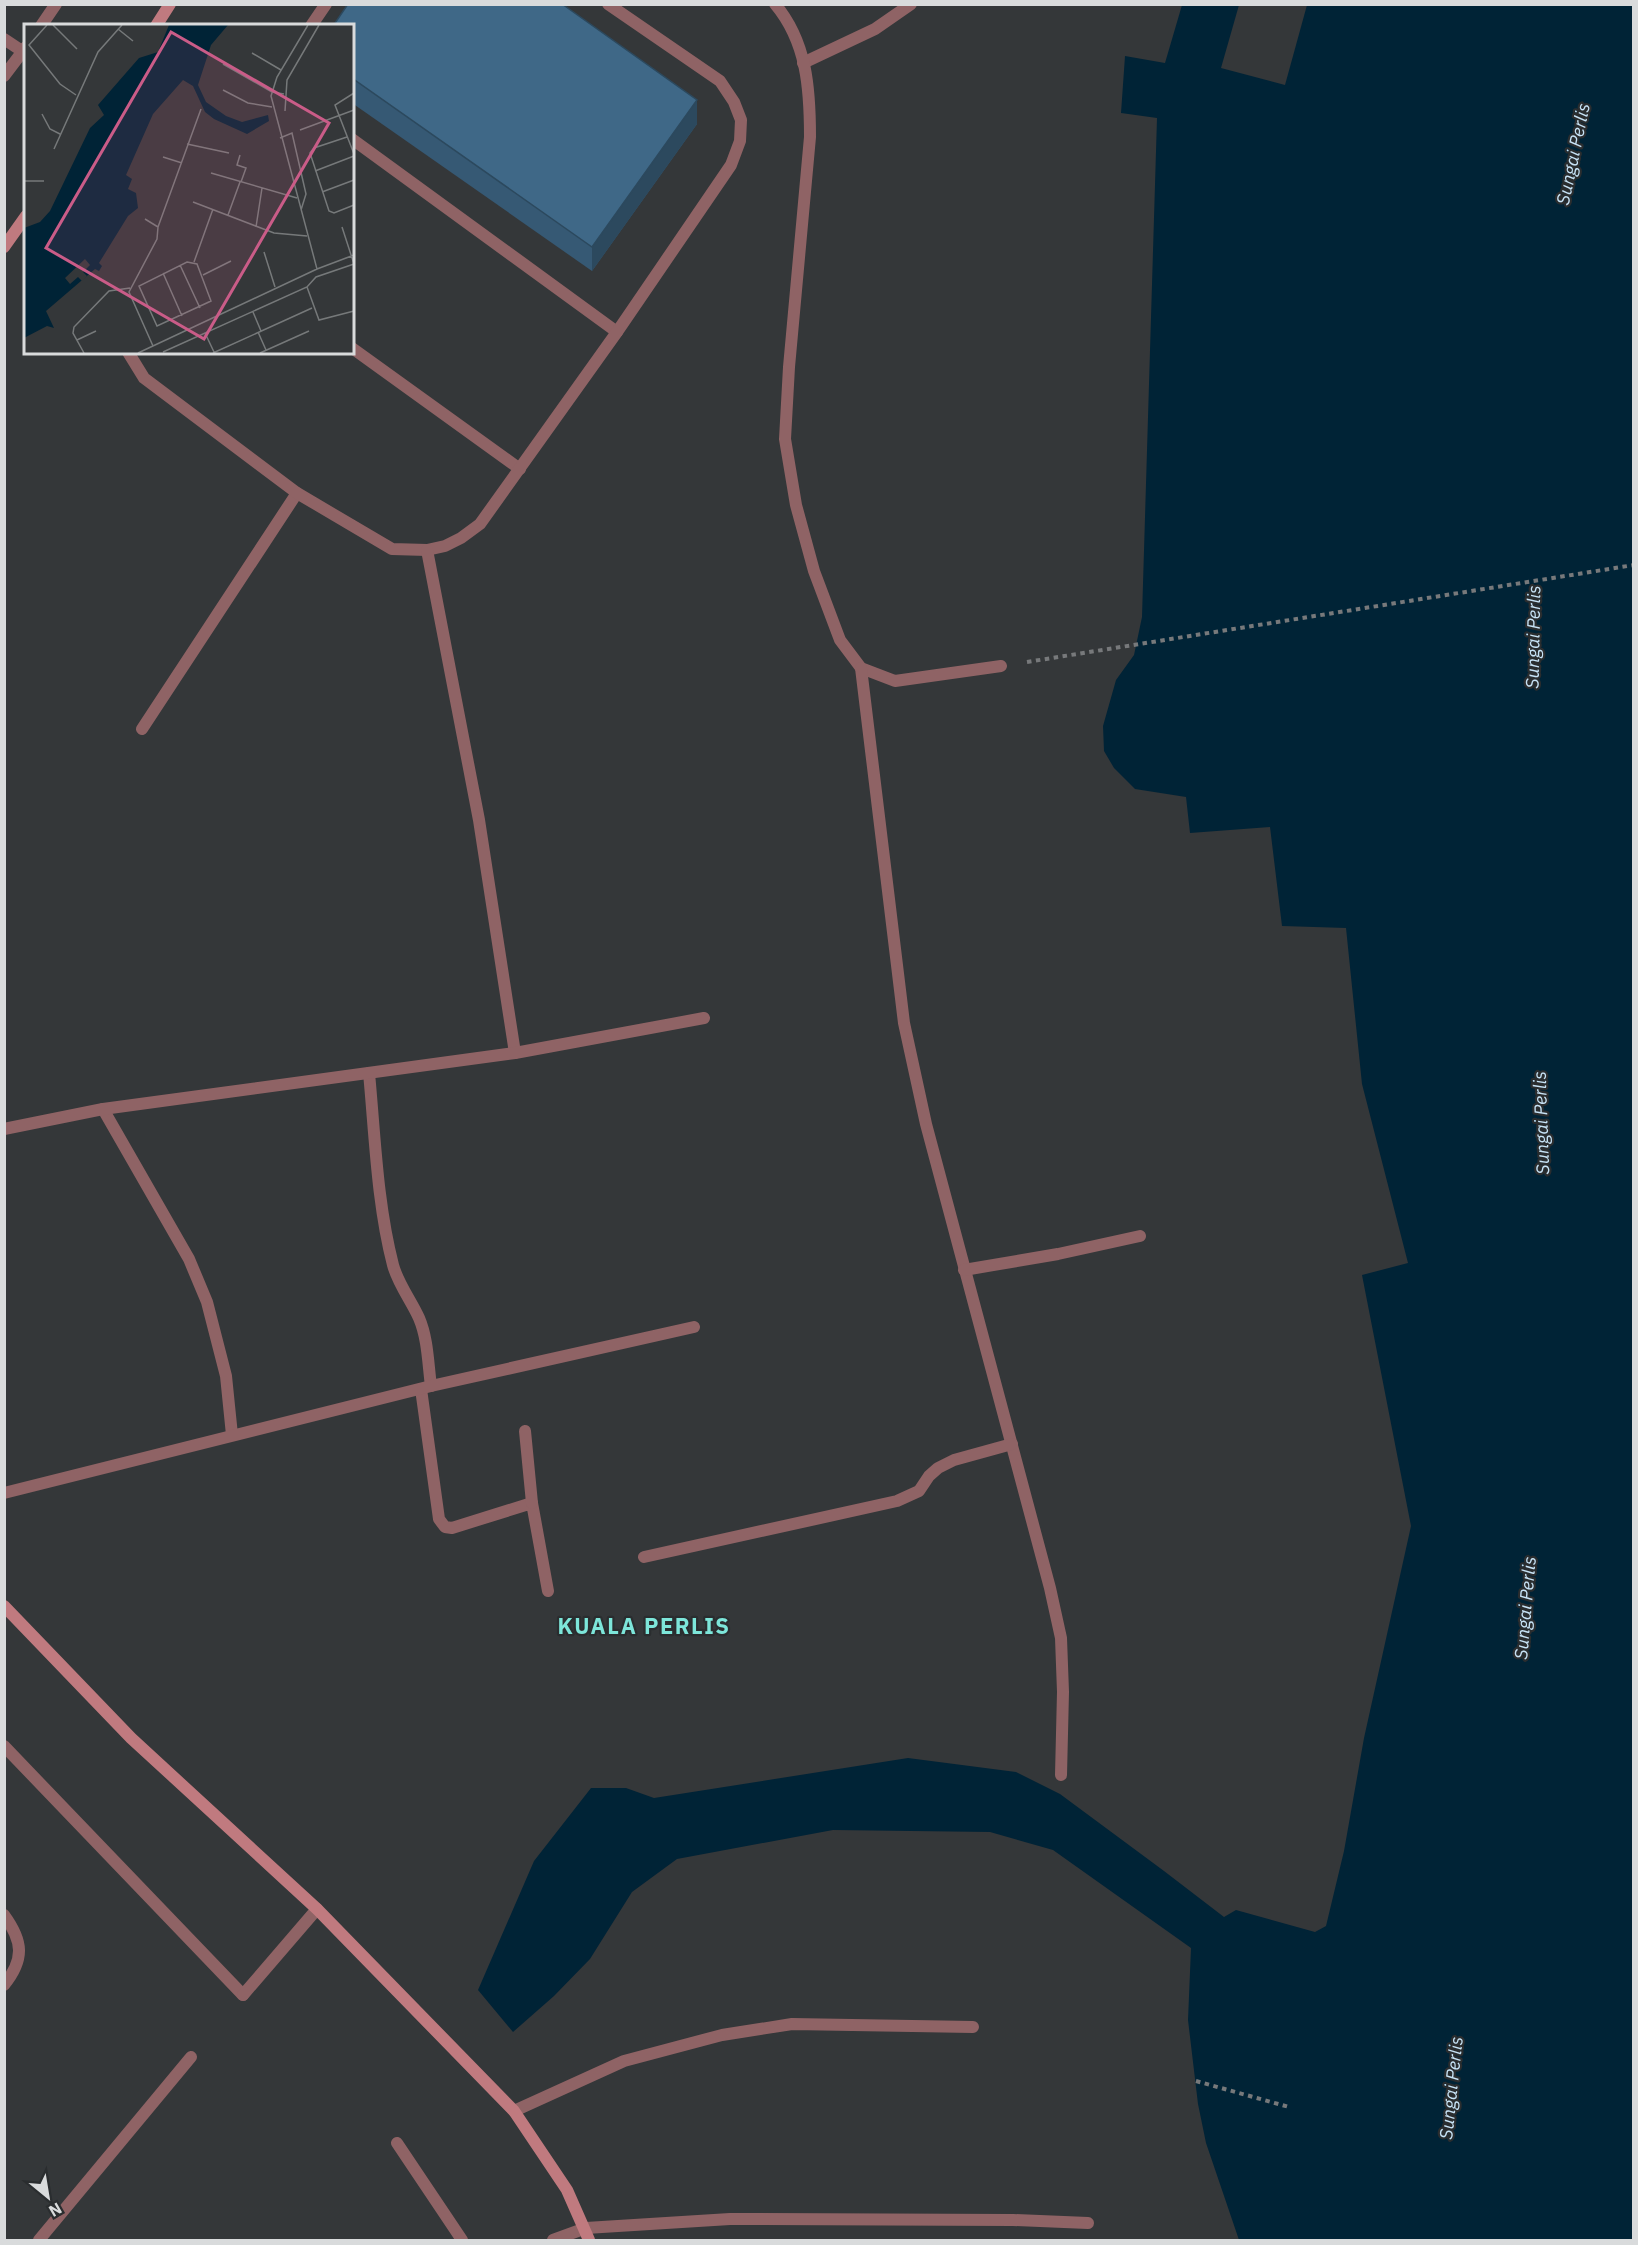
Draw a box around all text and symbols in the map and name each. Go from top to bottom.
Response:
inset map [24,24,354,354]
water label: Sungai Perlis [1551,101,1595,207]
water label: Sungai Perlis [1521,585,1545,689]
water label: Sungai Perlis [1528,1071,1554,1175]
water label: Sungai Perlis [1509,1556,1541,1660]
district label: KUALA PERLIS [558,1611,730,1640]
water label: Sungai Perlis [1434,2035,1468,2141]
north arrow [18,2167,78,2227]
text: N [45,2198,66,2222]

